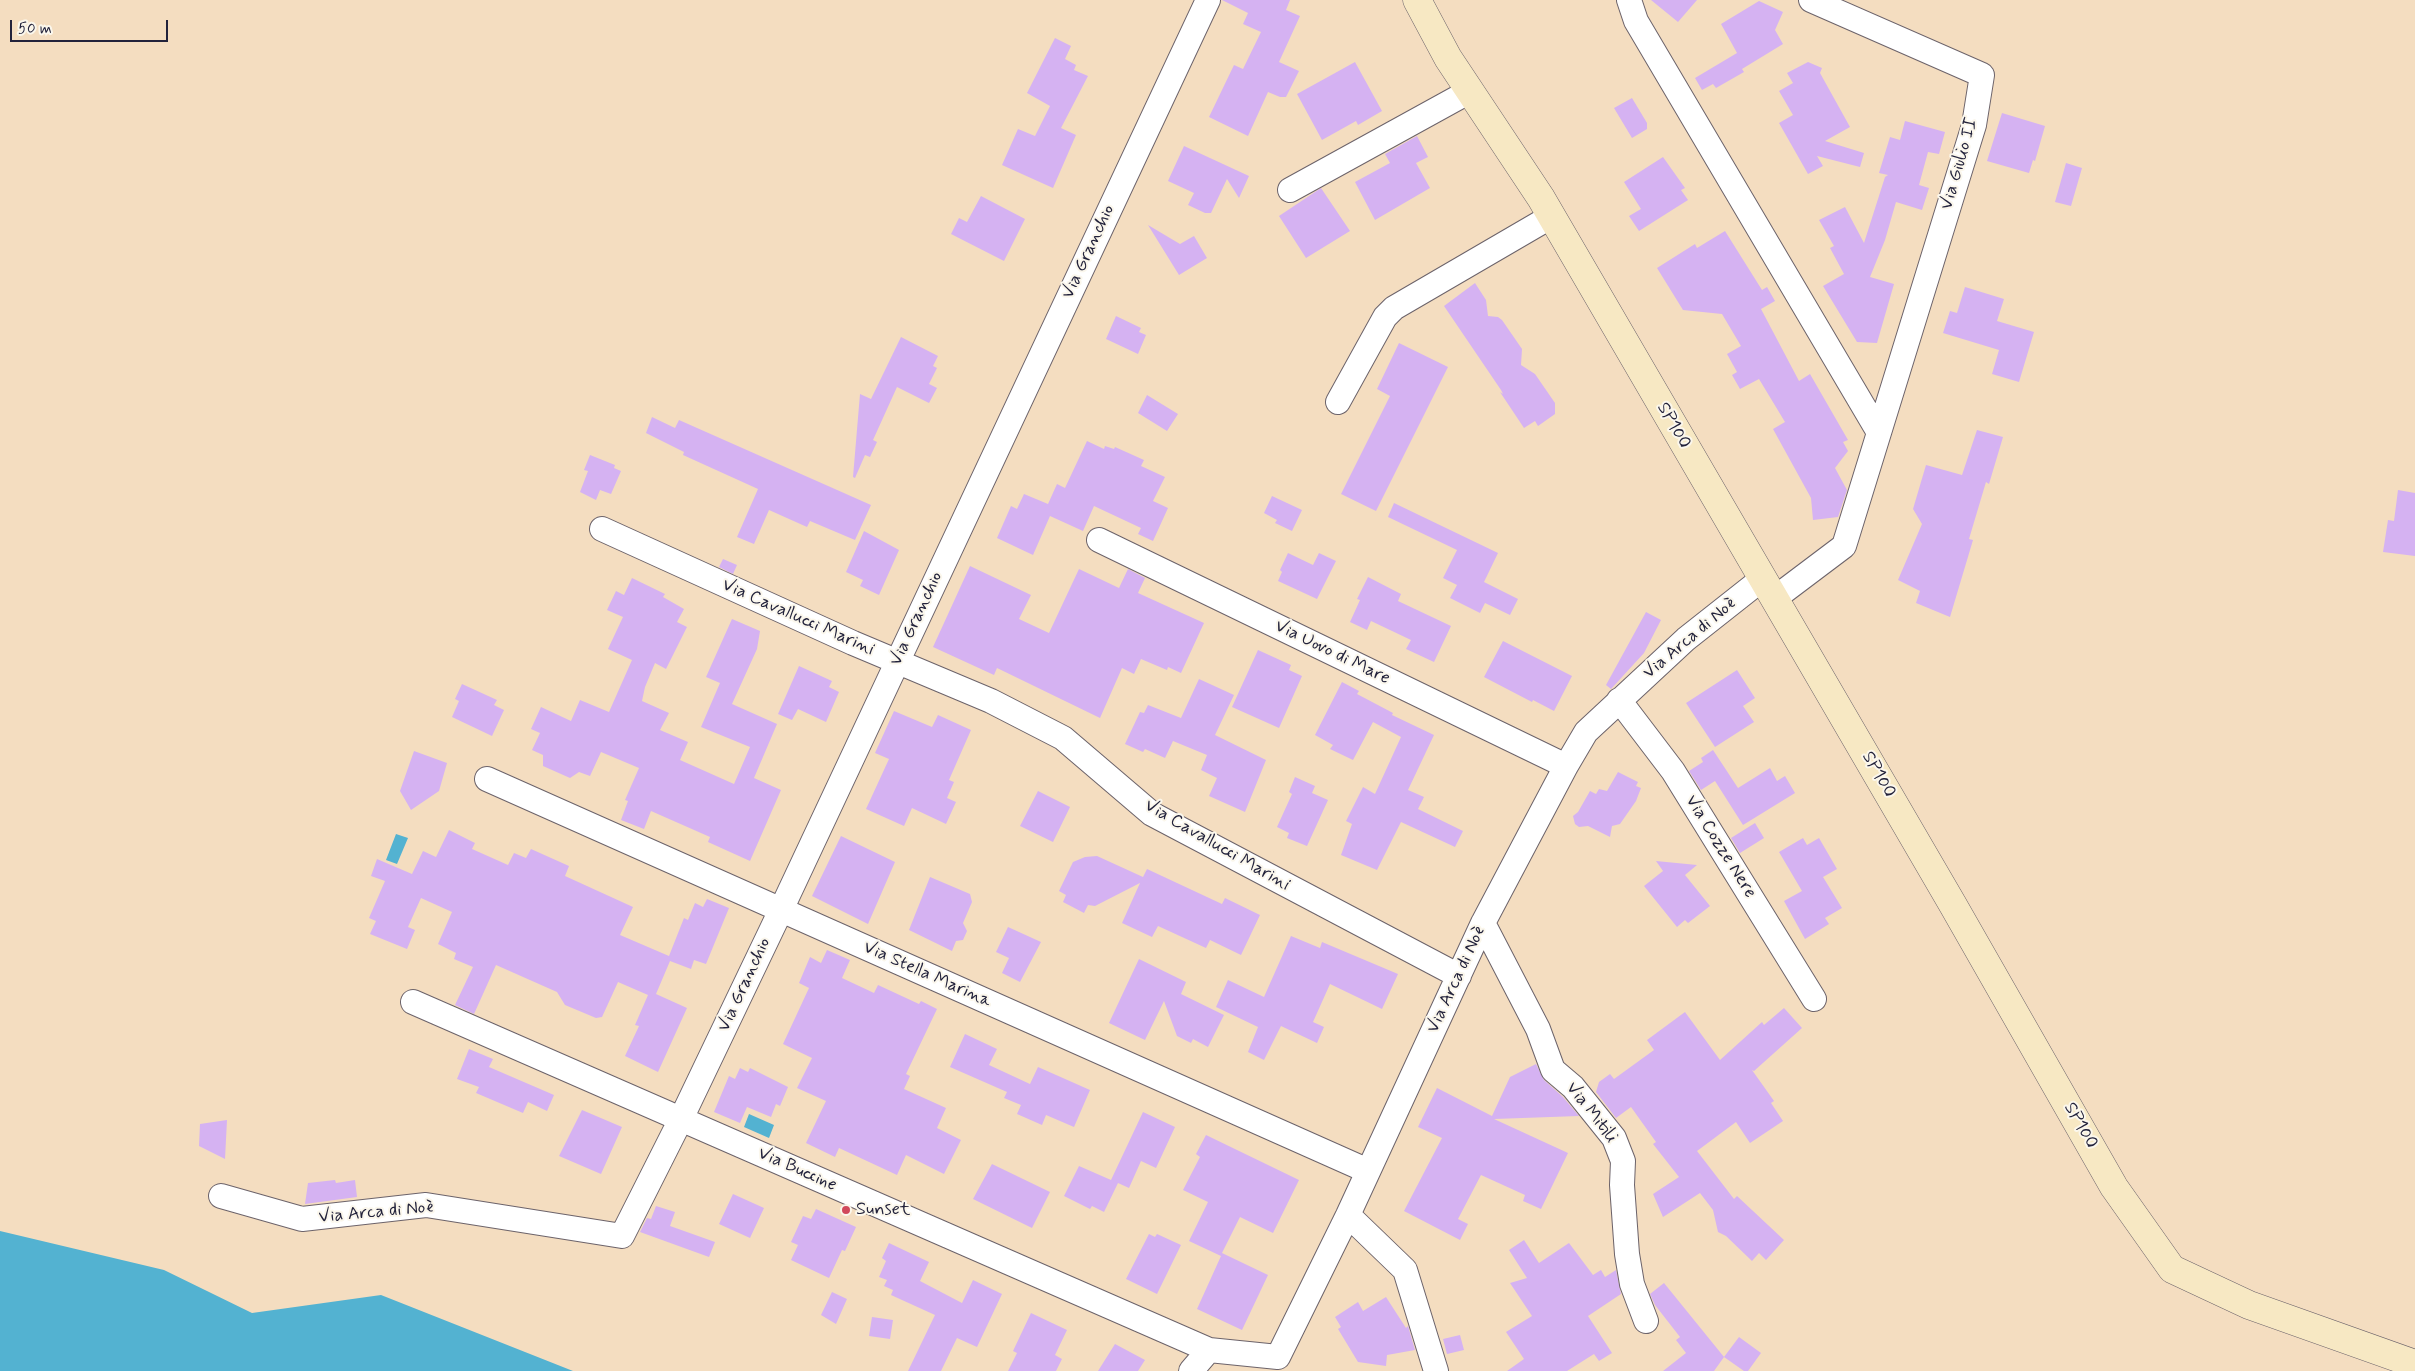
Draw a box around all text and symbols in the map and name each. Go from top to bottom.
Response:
scale bar [12,10,170,42]
text: 50 m [18,19,52,39]
street label: Via Giulio II [1937,116,1983,212]
street label: Via Granchio [1058,202,1120,302]
street label: SP100 [1651,399,1695,453]
street label: Via Granchio [886,569,948,669]
street label: Via Cavallucci Marini [718,575,878,661]
street label: Via Arca di Noè [1639,594,1741,684]
street label: Via Uovo di Mare [1271,616,1393,690]
street label: SP100 [1856,748,1900,802]
street label: Via Cozze Nere [1680,791,1760,903]
street label: Via Cavallucci Marini [1140,795,1294,897]
street label: Via Arca di Noè [1423,923,1491,1037]
street label: Via Granchio [714,935,776,1035]
street label: Via Stella Marina [860,937,994,1013]
street label: Via Mitili [1561,1078,1621,1148]
street label: SP100 [2058,1099,2102,1153]
street label: Via Buccine [754,1143,840,1197]
street label: Via Arca di Noè [318,1197,434,1229]
place label: Sunset [856,1199,910,1221]
marker: Sunset [840,1204,852,1216]

